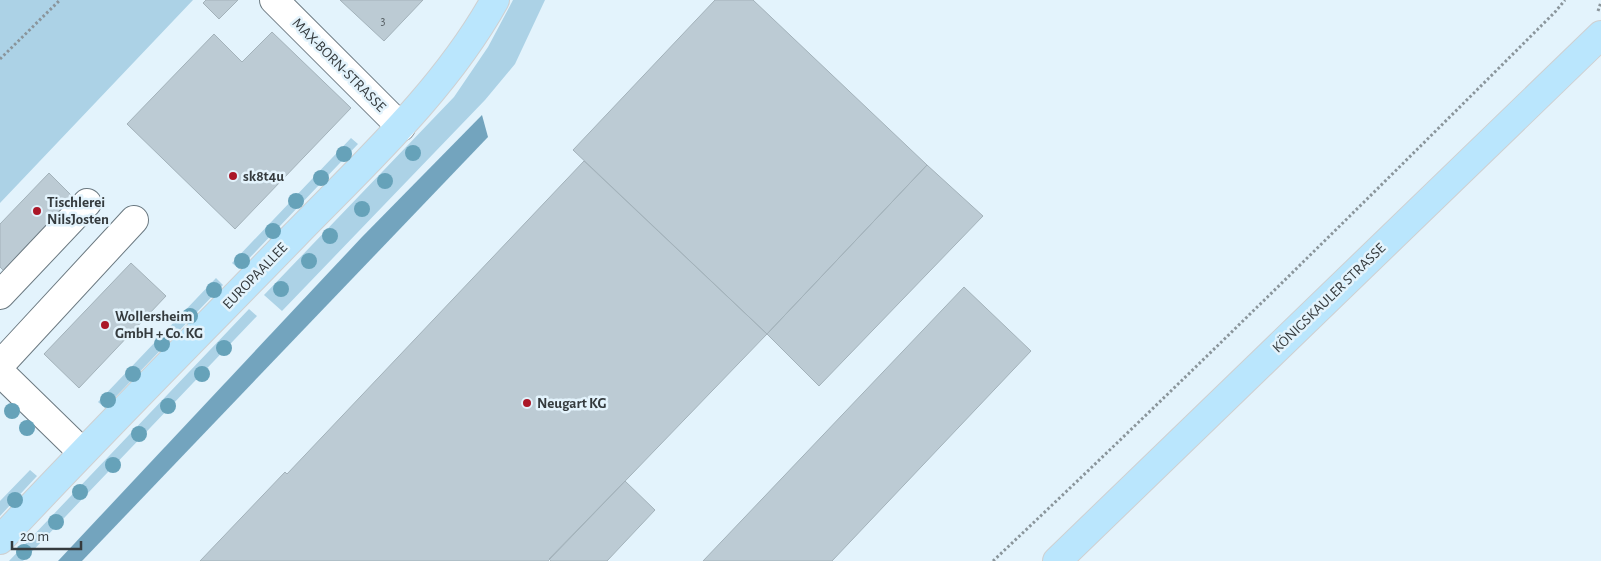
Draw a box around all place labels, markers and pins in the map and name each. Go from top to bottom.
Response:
place label: sk8t4u [243,169,284,184]
marker: sk8t4u [227,170,239,182]
place label: Tischlerei NilsJosten [47,195,109,227]
marker: Tischlerei NilsJosten [31,205,43,217]
place label: Wollersheim GmbH + Co. KG [115,309,203,341]
marker: Wollersheim GmbH + Co. KG [99,319,111,331]
place label: Neugart KG [537,396,607,411]
marker: Neugart KG [521,397,533,409]

